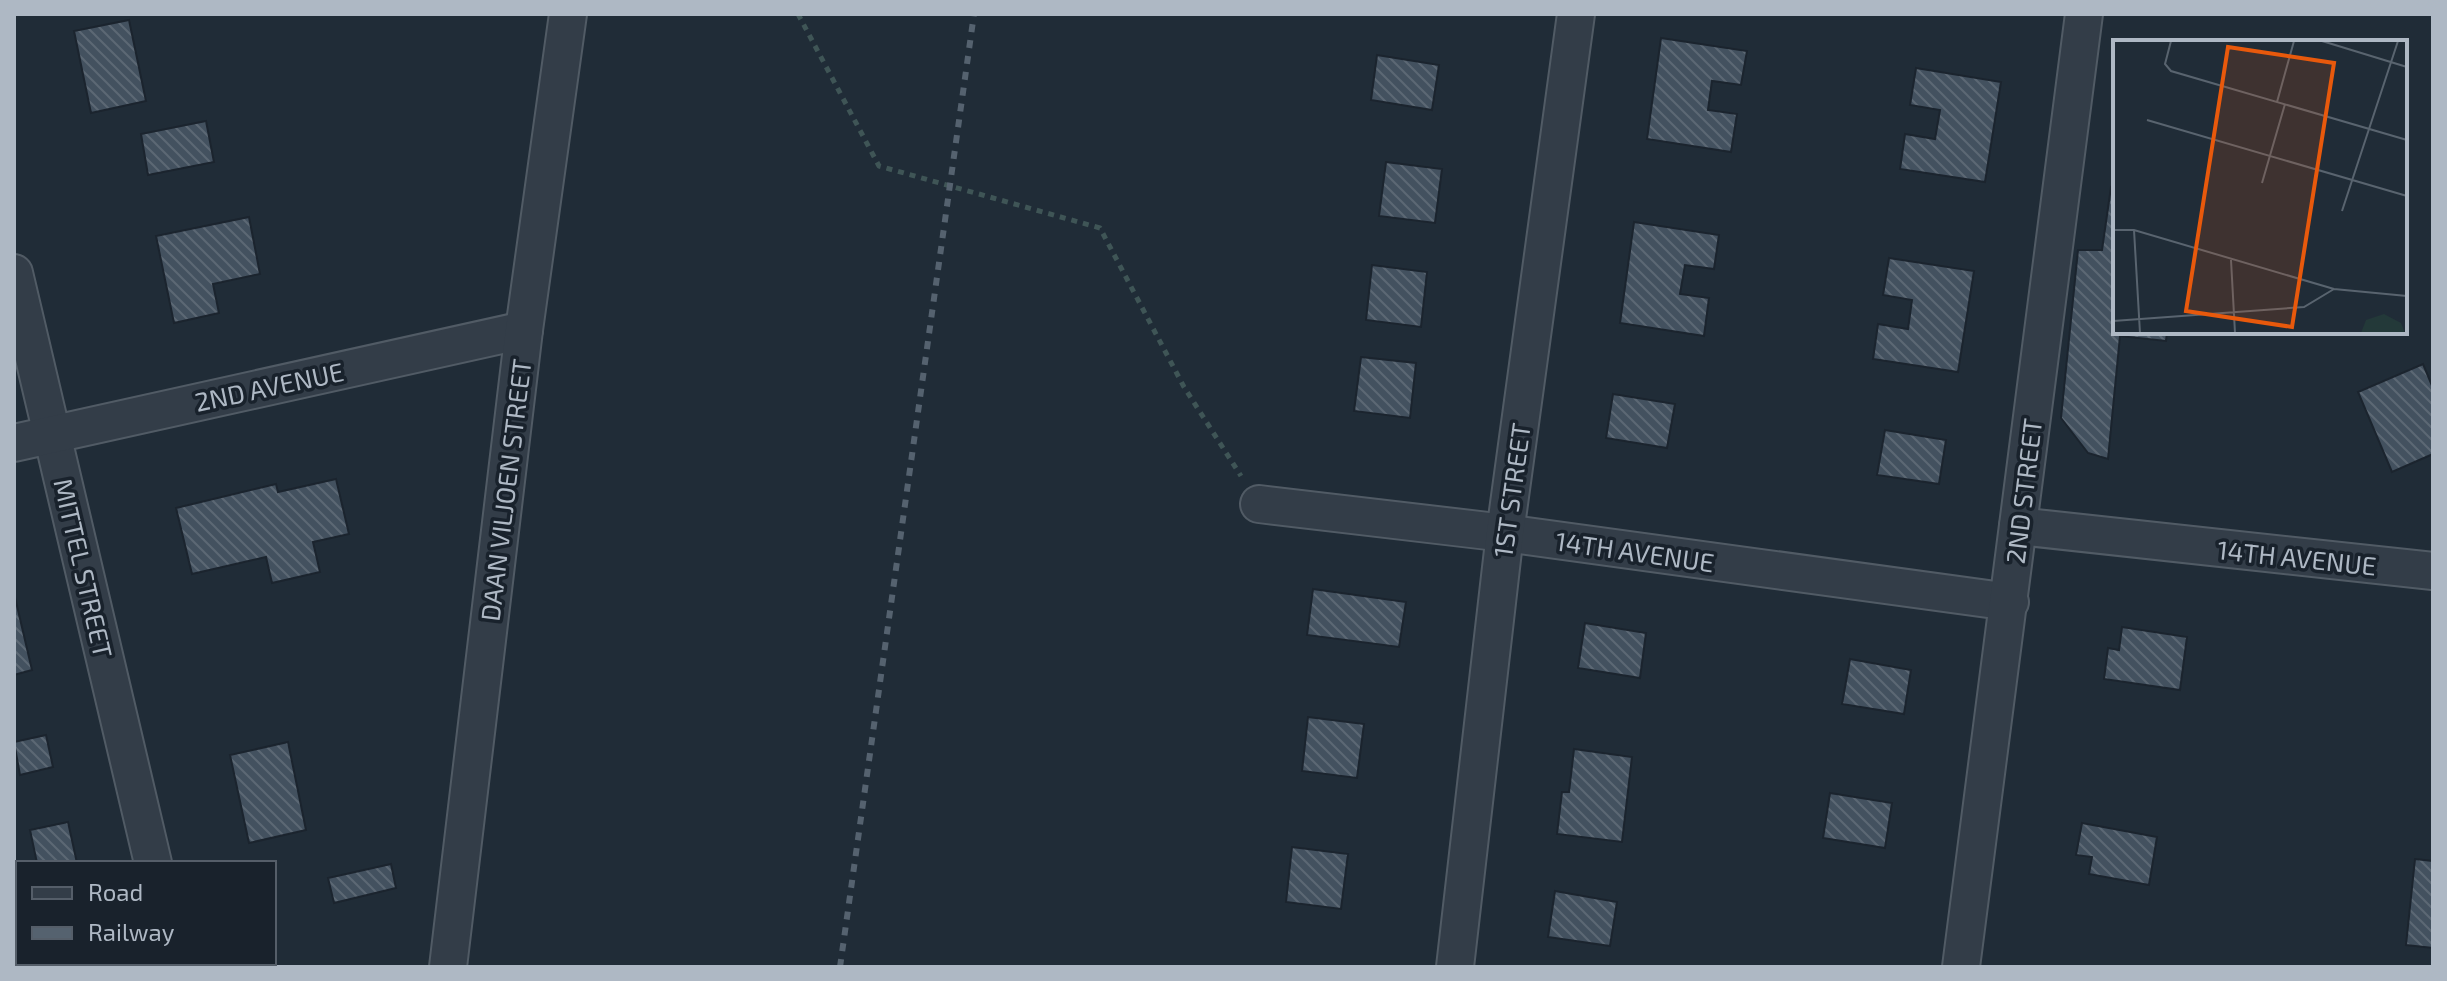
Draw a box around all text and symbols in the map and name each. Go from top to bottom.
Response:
inset map [2113,40,2407,334]
street label: 2ND AVENUE [192,355,346,417]
street label: DAAN VILJOEN STREET [474,357,536,623]
street label: 2ND STREET [1999,417,2047,565]
street label: 1ST STREET [1486,421,1536,559]
street label: MITTEL STREET [48,475,120,661]
street label: 14TH AVENUE [1554,525,1716,577]
street label: 14TH AVENUE [2216,533,2378,581]
legend [16,861,276,965]
text: Road [88,877,143,906]
text: Railway [88,917,175,946]

